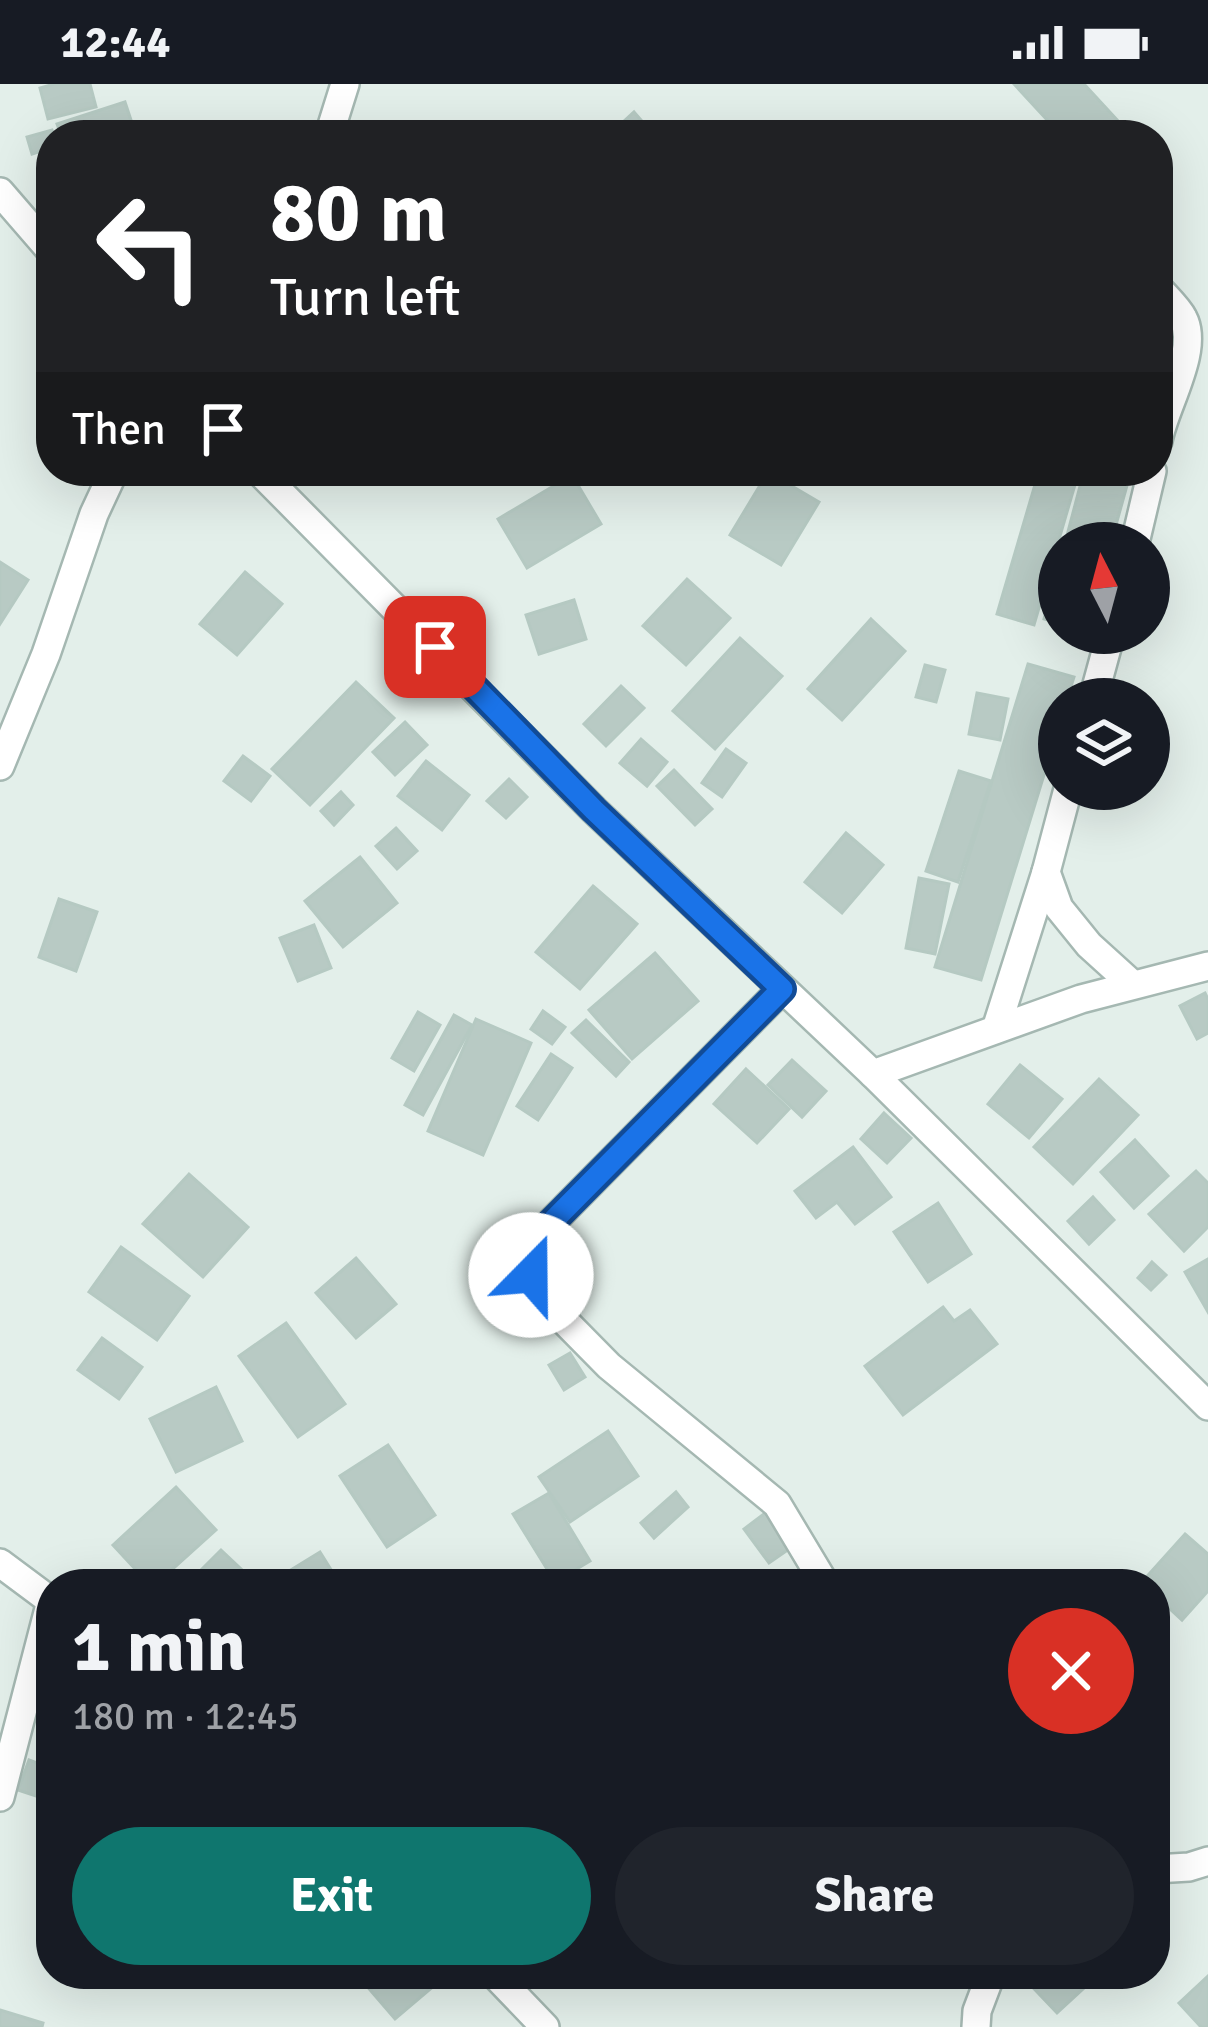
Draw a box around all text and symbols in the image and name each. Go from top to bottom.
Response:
text: 12:44 [60,15,170,70]
text: 80 m [270,161,447,265]
icon: left [72,168,228,324]
text: Turn left [270,264,460,331]
icon: arrive [190,396,256,462]
text: Then [72,402,166,457]
north arrow [1038,522,1170,654]
map controls [1038,522,1170,810]
pin [384,596,486,698]
icon: arrive [402,614,468,680]
button: layers [1038,678,1170,810]
position arrow [468,1212,594,1338]
text: 1 min [72,1602,246,1691]
button: close [1008,1608,1134,1734]
text: 180 m · 12:45 [72,1692,299,1740]
button: Exit [72,1827,591,1965]
button: Share [615,1827,1134,1965]

